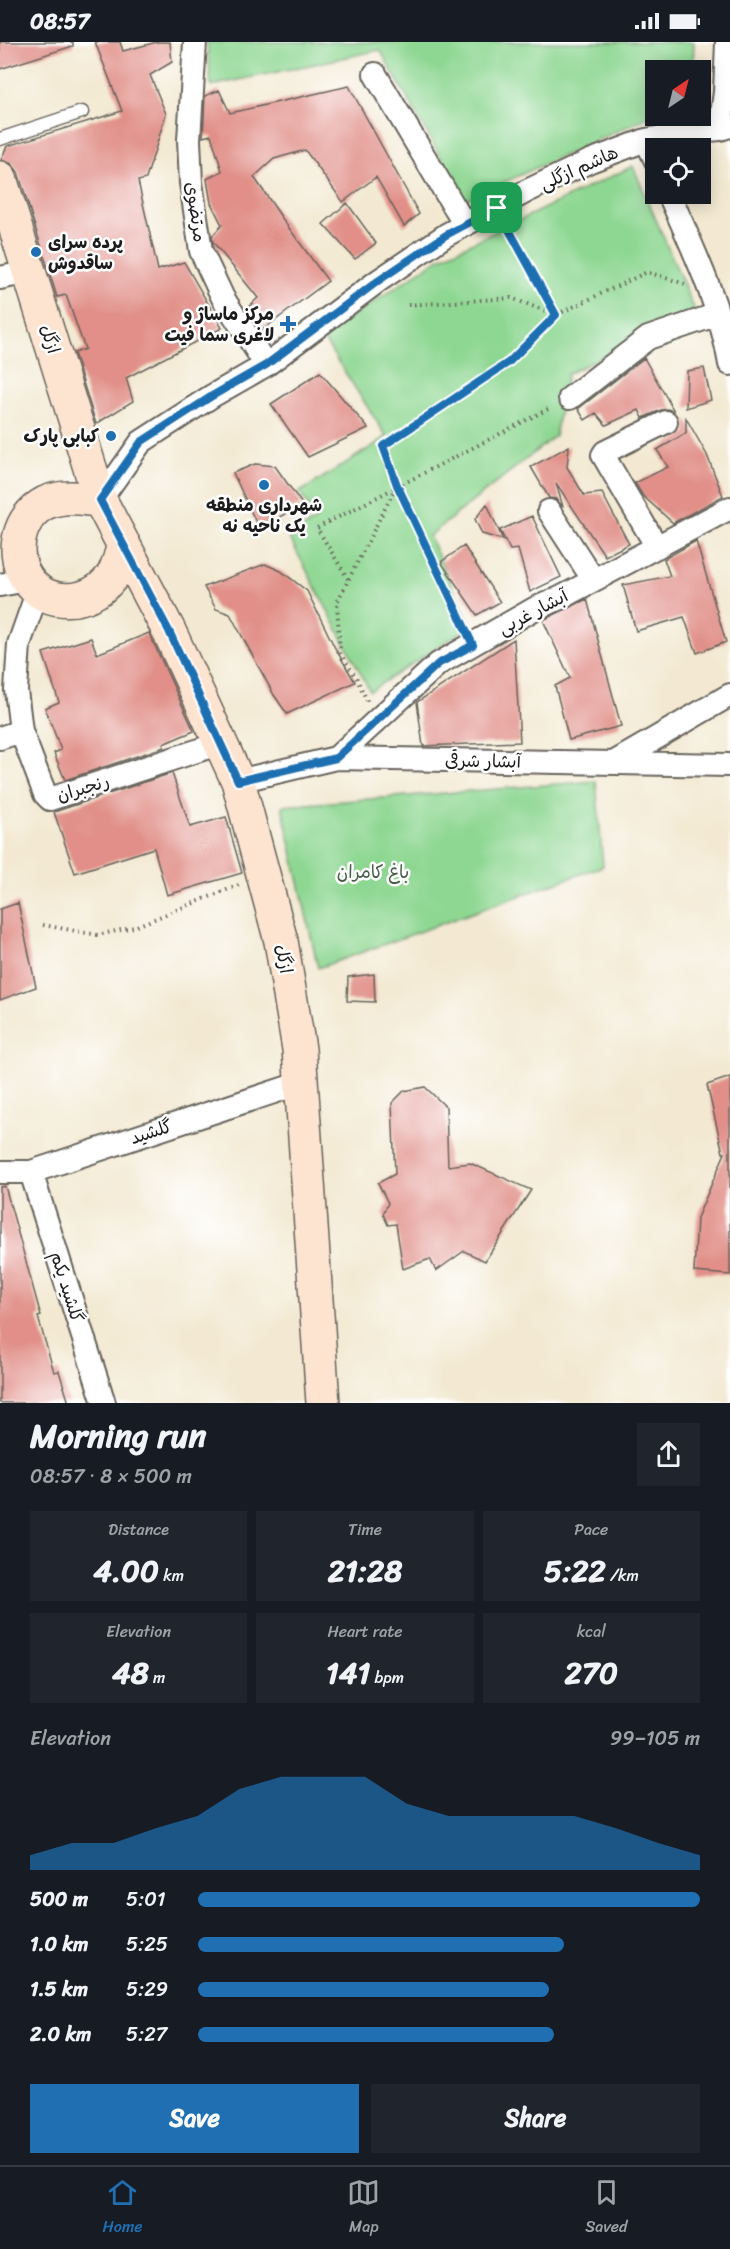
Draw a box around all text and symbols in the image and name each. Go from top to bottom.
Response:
text: 08:57 [30,2,90,41]
north arrow [645,60,711,126]
map controls [645,60,711,204]
street label: هاشم ازگلی [534,136,624,200]
button: locate [645,138,711,204]
street label: مرتضوی [176,180,216,244]
pin [471,182,522,233]
icon: arrive [480,191,513,224]
place label: پرده سرای ساقدوش [48,226,124,279]
marker: پرده سرای ساقدوش [29,245,43,259]
place label: مرکز ماساژ و لاغری سما فیت [164,298,274,351]
marker: مرکز ماساژ و لاغری سما فیت [279,315,297,333]
street label: ازگل [30,320,70,358]
place label: کبابی پارک [24,420,99,452]
marker: کبابی پارک [104,429,118,443]
marker: شهرداری منطقه یک ناحیه نه [257,478,271,492]
place label: شهرداری منطقه یک ناحیه نه [206,489,322,542]
street label: آبشار غربی [492,579,576,644]
street label: آبشار شرقی [445,744,523,778]
street label: رنجبران [53,765,113,811]
park label: باغ کامران [337,856,409,888]
street label: ازگل [266,942,302,976]
street label: گلشید [126,1110,177,1154]
street label: گلشيد يكم [41,1247,93,1327]
text: Morning run [30,1407,206,1465]
button: share [637,1423,700,1486]
text: 08:57 · 8 × 500 m [30,1459,192,1494]
text: Distance [108,1515,169,1544]
text: Time [348,1515,382,1544]
text: Pace [574,1515,608,1544]
text: 4.00 [93,1544,159,1598]
text: 21:28 [328,1544,402,1598]
text: 5:22 [544,1544,606,1598]
text: km [159,1561,184,1590]
text: /km [606,1561,639,1590]
text: Elevation [106,1617,171,1646]
text: Heart rate [327,1617,403,1646]
text: kcal [577,1617,606,1646]
text: 48 [112,1646,149,1700]
text: 141 [326,1646,370,1700]
text: 270 [565,1646,618,1700]
text: m [149,1663,165,1692]
text: bpm [370,1663,404,1692]
text: Elevation [30,1721,111,1756]
text: 99–105 m [610,1721,700,1756]
text: 500 m [30,1882,88,1917]
text: 5:01 [126,1882,165,1917]
text: 1.0 km [30,1927,88,1962]
text: 5:25 [126,1927,168,1962]
text: 1.5 km [30,1972,88,2007]
text: 5:29 [126,1972,168,2007]
text: 2.0 km [30,2017,91,2052]
text: 5:27 [126,2017,167,2052]
button: Save [30,2084,359,2153]
button: Share [371,2084,700,2153]
tab: Home [102,2176,142,2241]
tab: Map [347,2176,380,2241]
tab: Saved [585,2176,628,2241]

